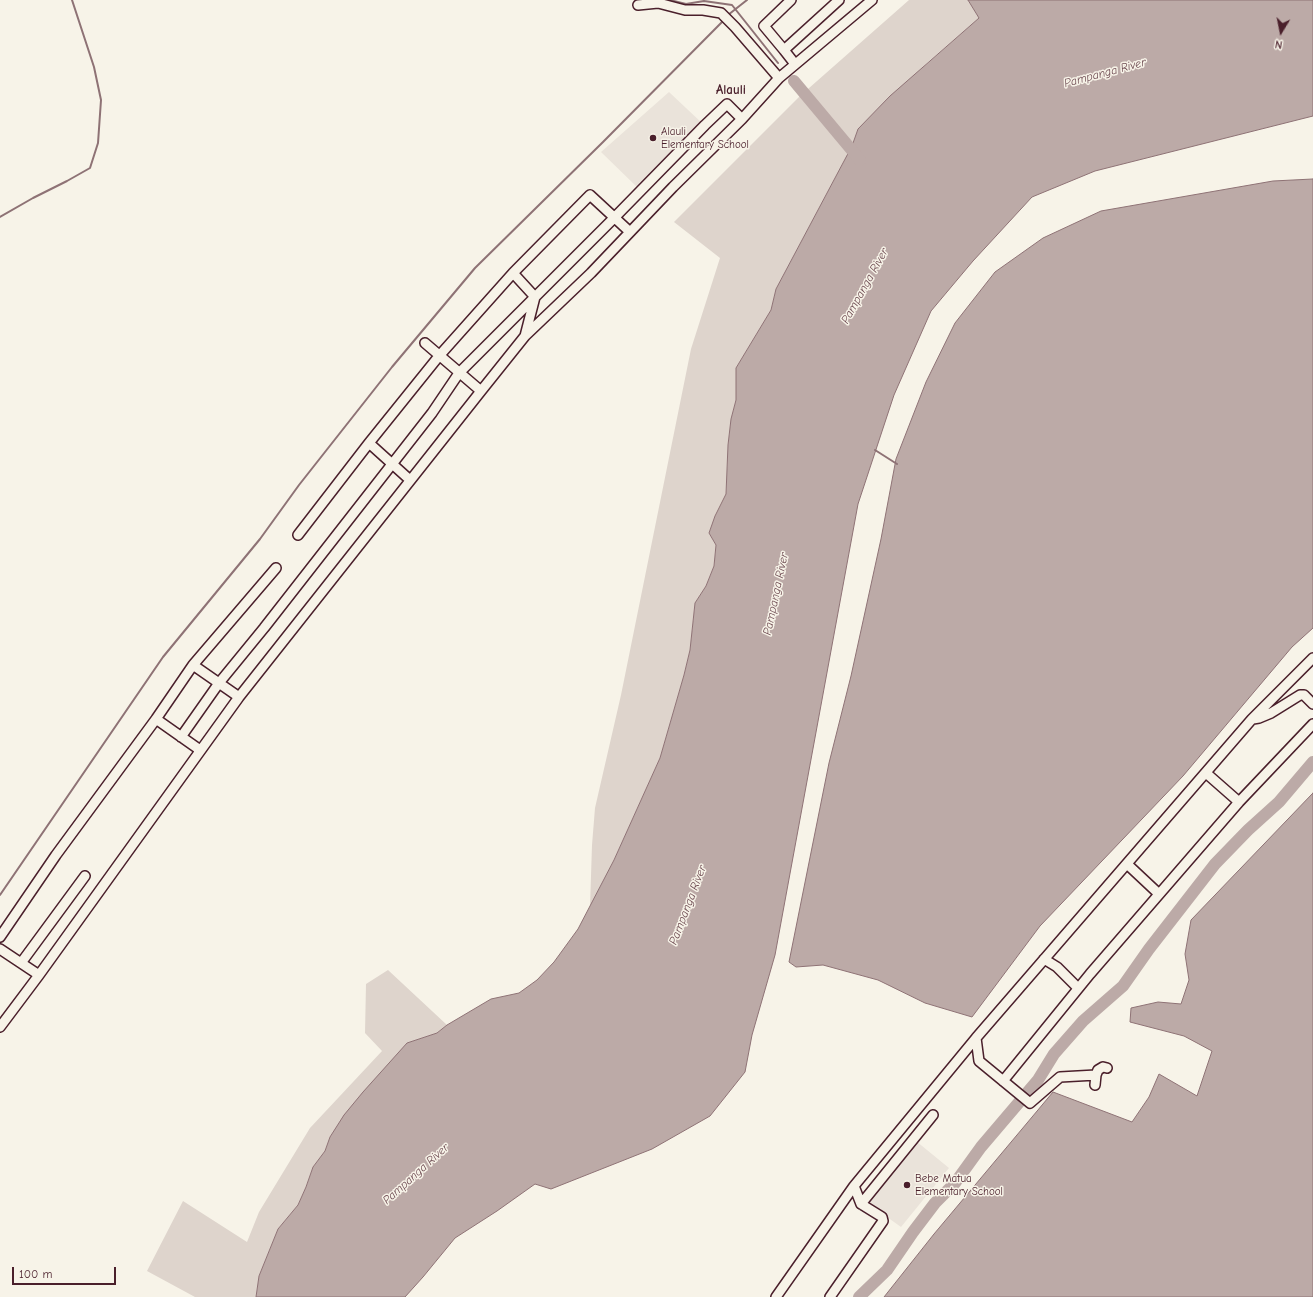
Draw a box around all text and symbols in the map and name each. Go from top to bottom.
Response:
north arrow [1261,12,1301,52]
text: N [1274,37,1283,51]
water label: Pampanga River [1062,55,1148,91]
district label: Alauli [716,82,746,98]
place label: Alauli Elementary School [661,125,749,151]
marker: Alauli Elementary School [648,133,658,143]
water label: Pampanga River [838,246,892,326]
water label: Pampanga River [760,551,792,637]
water label: Pampanga River [666,863,710,947]
water label: Pampanga River [380,1140,452,1208]
place label: Bebe Matua Elementary School [915,1172,1003,1198]
marker: Bebe Matua Elementary School [902,1180,912,1190]
scale bar [14,1259,118,1285]
text: 100 m [19,1267,52,1281]

